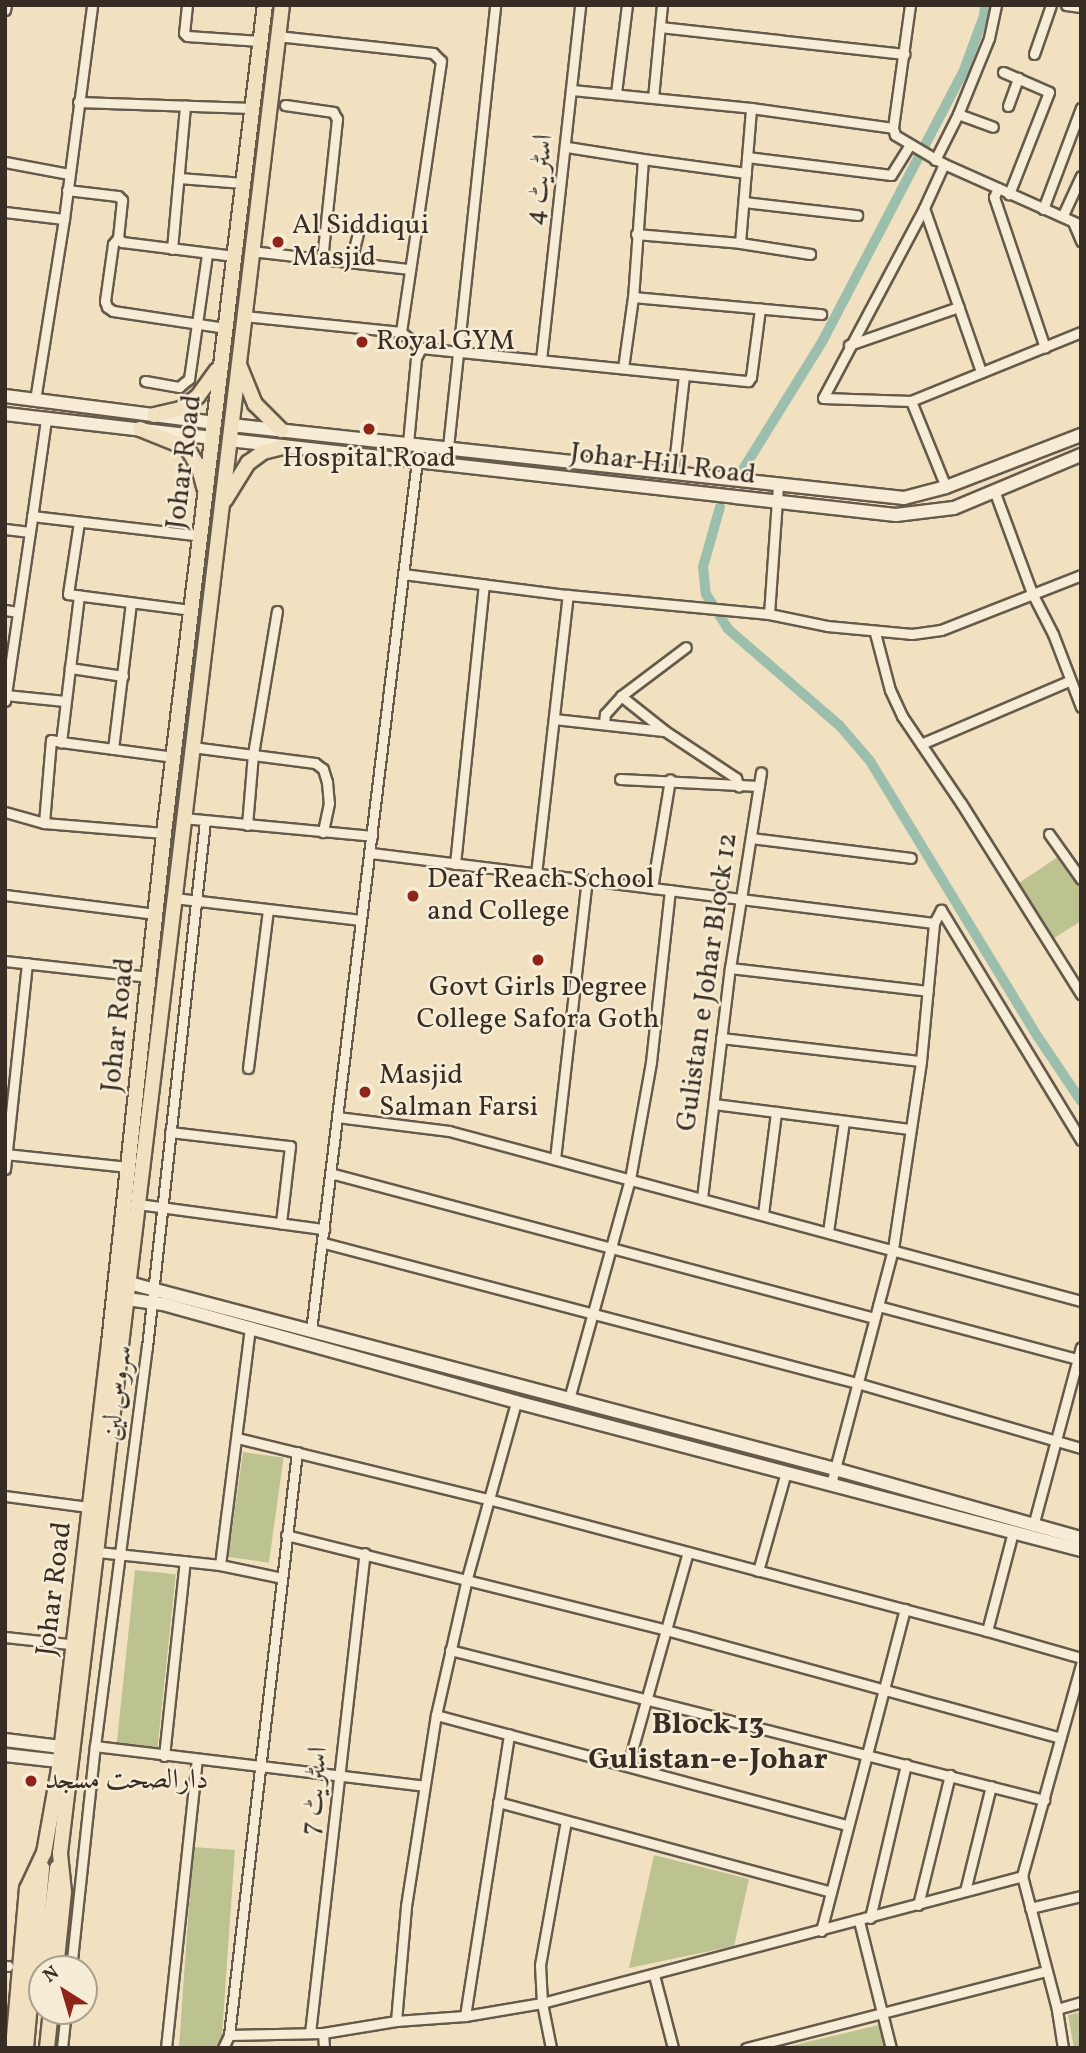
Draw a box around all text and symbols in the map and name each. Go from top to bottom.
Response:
street label: اسٹریٹ 4 [518,133,562,227]
place label: Al Siddiqui Masjid [292,209,429,275]
marker: Al Siddiqui Masjid [270,234,286,250]
place label: Royal GYM [376,325,515,359]
marker: Royal GYM [354,334,370,350]
street label: Johar Road [160,393,210,531]
marker: Hospital Road [359,419,379,439]
street label: Johar Hill Road [568,437,758,493]
place label: Hospital Road [282,442,456,476]
street label: Gulistan e Johar Block 12 [670,831,746,1133]
place label: Deaf Reach School and College [427,863,652,929]
marker: Deaf Reach School and College [405,888,421,904]
marker: Govt Girls Degree College Safora Goth [530,952,546,968]
street label: Johar Road [95,956,143,1094]
place label: Govt Girls Degree College Safora Goth [416,971,660,1037]
place label: Masjid Salman Farsi [379,1059,538,1125]
marker: Masjid Salman Farsi [357,1084,373,1100]
street label: سروس لین [95,1343,141,1443]
street label: Johar Road [30,1520,80,1658]
district label: Block 13 Gulistan-e-Johar [588,1707,828,1778]
street label: اسٹریٹ 7 [294,1745,336,1837]
place label: دارالصحت مسجد [45,1764,208,1798]
marker: دارالصحت مسجد [23,1773,39,1789]
north arrow [28,1955,98,2025]
text: N [38,1960,65,1989]

